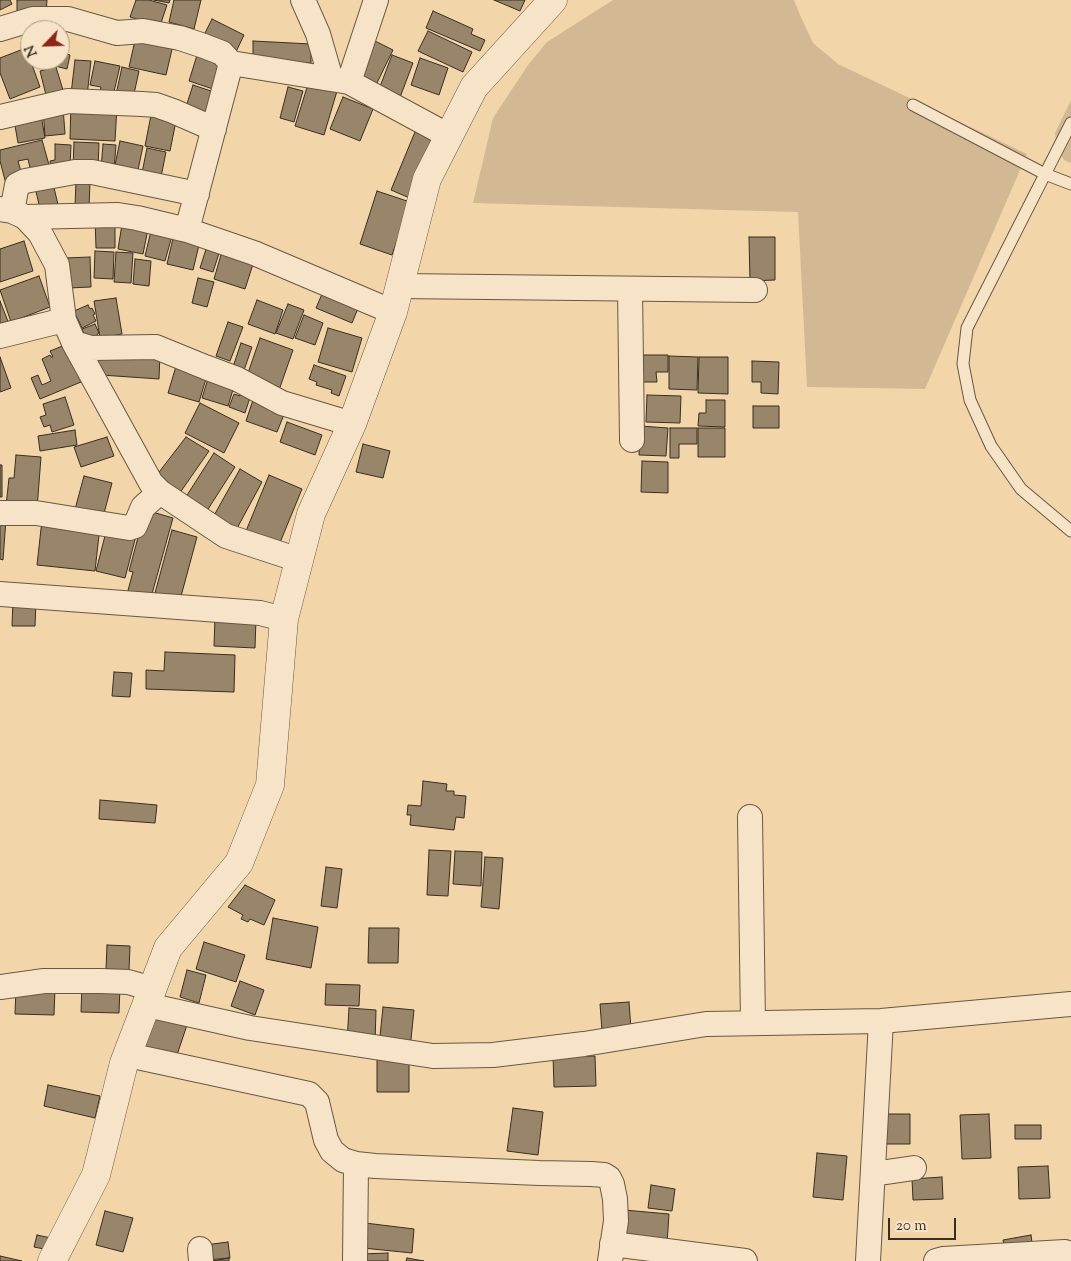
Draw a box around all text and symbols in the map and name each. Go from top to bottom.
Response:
north arrow [20,20,70,70]
text: N [21,42,44,60]
scale bar [891,1208,958,1240]
text: 20 m [896,1216,927,1237]

